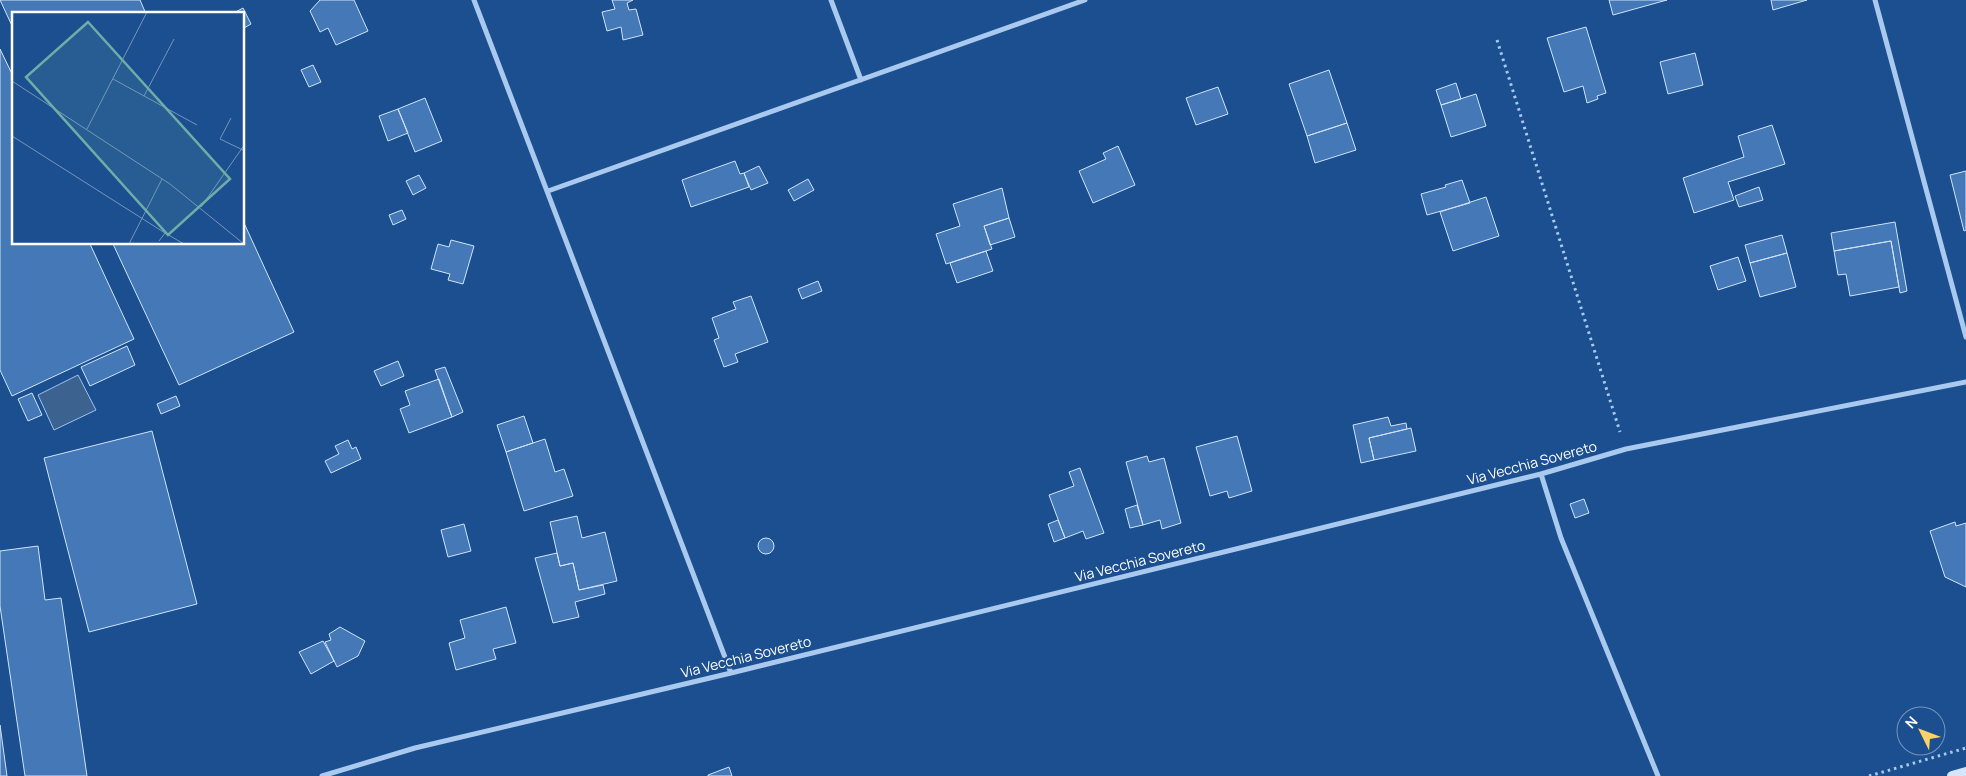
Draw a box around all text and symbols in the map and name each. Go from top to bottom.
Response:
inset map [12,12,245,245]
street label: Via Vecchia Sovereto [1465,436,1599,489]
street label: Via Vecchia Sovereto [1073,535,1207,586]
street label: Via Vecchia Sovereto [679,631,813,682]
north arrow [1896,706,1946,756]
text: N [1901,712,1921,732]

